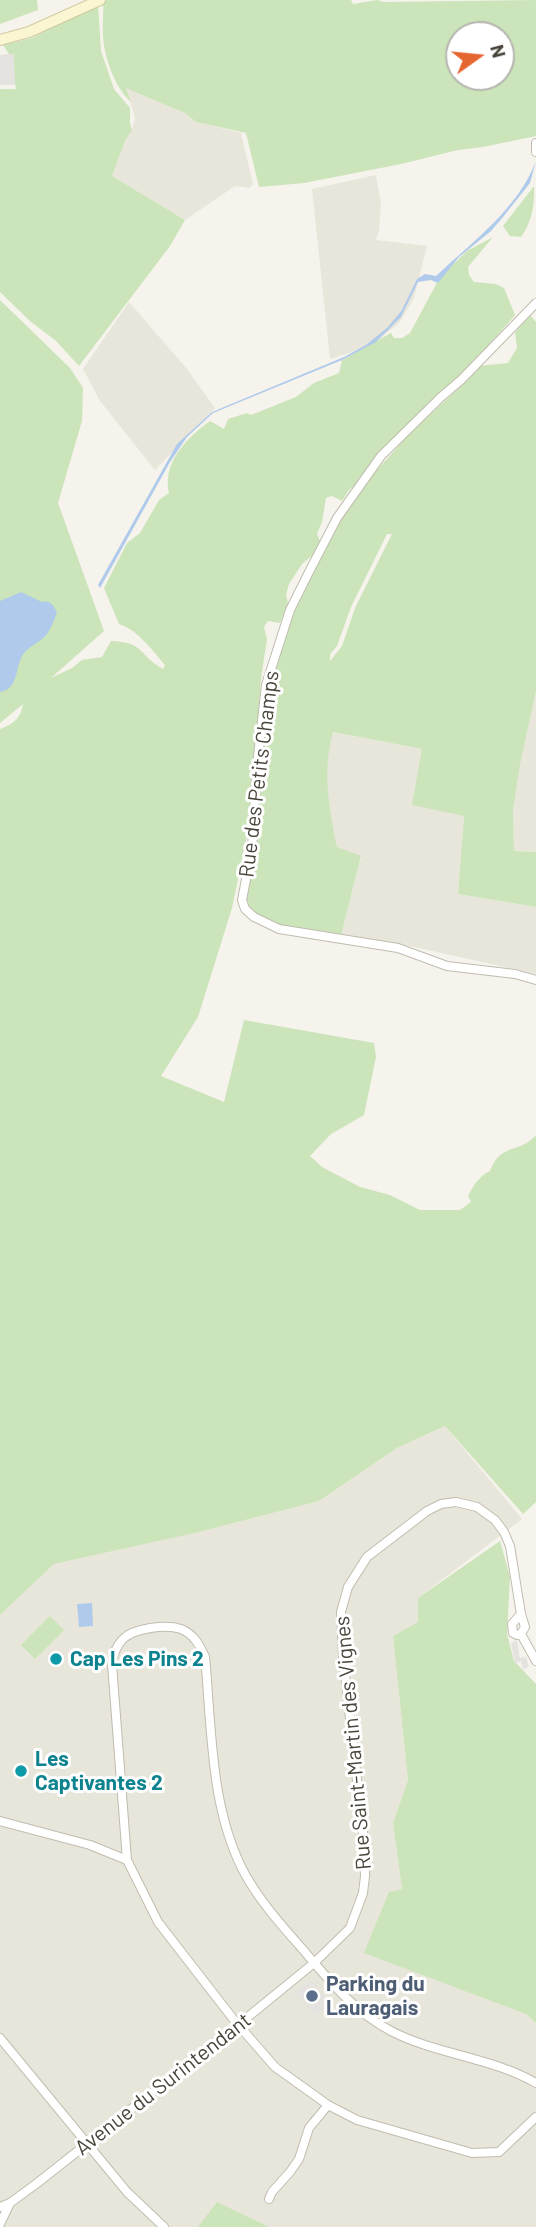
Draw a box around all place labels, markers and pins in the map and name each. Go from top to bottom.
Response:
place label: Cap Les Pins 2 [70,1646,204,1672]
marker: Cap Les Pins 2 [48,1651,64,1667]
place label: Les Captivantes 2 [35,1746,163,1796]
marker: Les Captivantes 2 [13,1763,29,1779]
place label: Parking du Lauragais [326,1971,425,2021]
marker: Parking du Lauragais [304,1988,320,2004]

